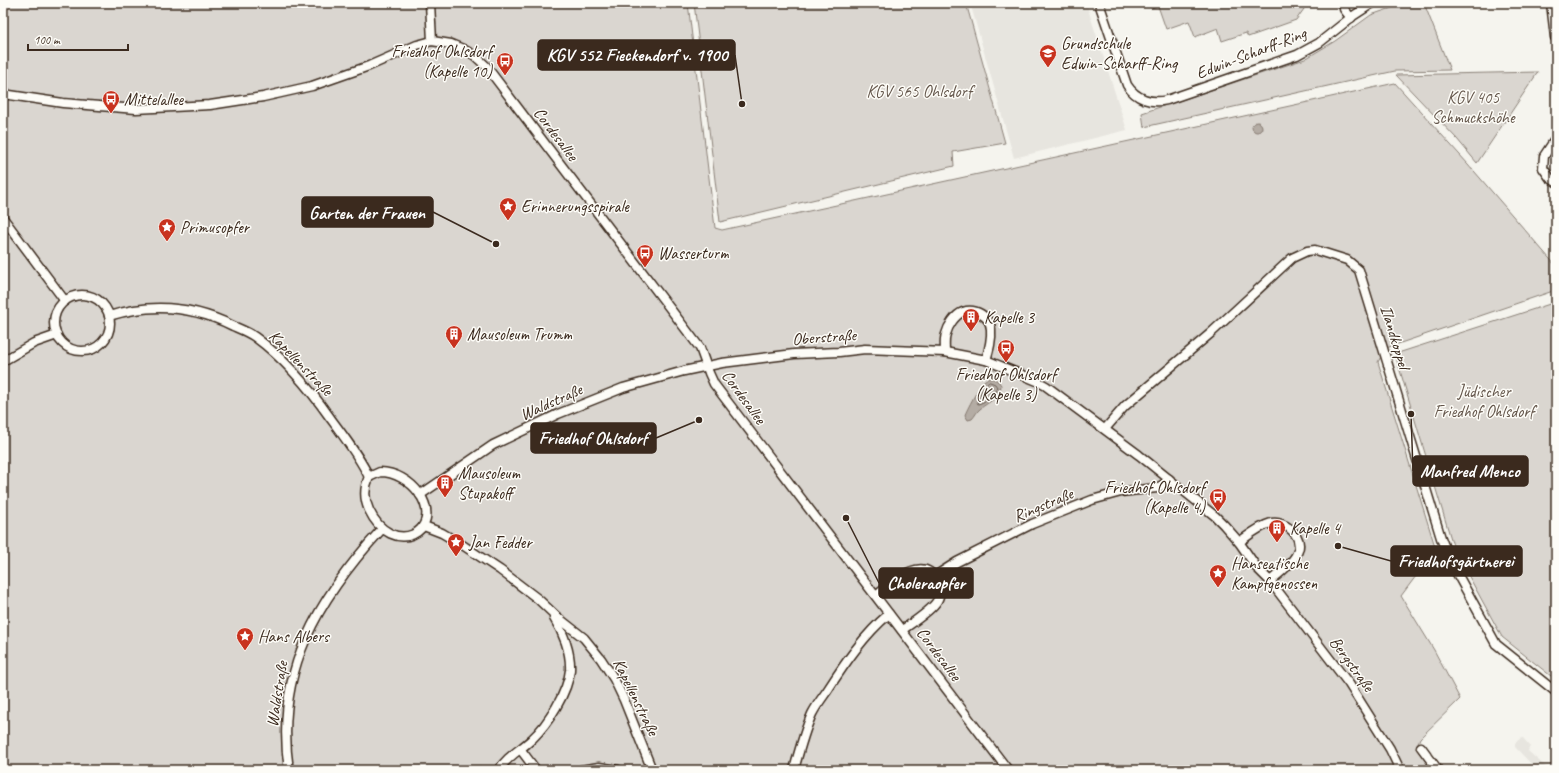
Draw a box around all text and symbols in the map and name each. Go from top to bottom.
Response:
street label: Edwin-Scharff-Ring [1193,22,1311,84]
scale bar [28,26,128,52]
text: 100 m [34,32,61,48]
place label: Grundschule Edwin-Scharff-Ring [1061,33,1179,74]
callout: KGV 552 Fieckendorf v. 1900 [538,40,735,70]
place label: Friedhof Ohlsdorf (Kapelle 10) [392,41,496,82]
school or university icon: Grundschule Edwin-Scharff-Ring [1038,43,1058,68]
text: KGV 552 Fieckendorf v. 1900 [546,44,729,66]
bus stop icon: Friedhof Ohlsdorf (Kapelle 10) [495,51,515,76]
park label: KGV 565 Ohlsdorf [866,81,976,102]
park label: KGV 405 Schmuckshöhe [1432,87,1516,128]
bus stop icon: Mittelallee [101,89,121,114]
place label: Mittelallee [124,89,184,110]
street label: Cordesallee [529,103,584,166]
place icon: Erinnerungsspirale [498,196,518,221]
place label: Erinnerungsspirale [521,196,630,217]
callout: Garten der Frauen [302,197,433,227]
text: Garten der Frauen [309,202,426,224]
place icon: Primusopfer [157,217,177,242]
place label: Primusopfer [180,217,251,238]
bus stop icon: Wasserturm [635,243,655,268]
place label: Wasserturm [658,243,729,264]
street label: Ilandkoppel [1375,303,1415,374]
building icon: Kapelle 3 [961,307,981,332]
place label: Kapelle 3 [984,307,1036,328]
building icon: Mausoleum Trumm [444,324,464,349]
place label: Mausoleum Trumm [467,324,572,345]
street label: Oberstraße [791,324,858,350]
street label: Kapellenstraße [265,326,338,401]
bus stop icon: Friedhof Ohlsdorf (Kapelle 3) [996,338,1016,363]
place label: Friedhof Ohlsdorf (Kapelle 3) [956,364,1060,405]
street label: Cordesallee [717,366,772,429]
street label: Waldstraße [517,378,587,425]
park label: Jüdischer Friedhof Ohlsdorf [1434,381,1538,422]
callout: Friedhof Ohlsdorf [531,423,656,453]
text: Friedhof Ohlsdorf [539,427,652,449]
callout: Manfred Menco [1413,456,1528,486]
text: Manfred Menco [1420,460,1521,482]
place label: Mausoleum Stupakoff [458,463,520,504]
building icon: Mausoleum Stupakoff [435,473,455,498]
place label: Friedhof Ohlsdorf (Kapelle 4) [1105,477,1209,518]
street label: Ringstraße [1010,483,1077,527]
bus stop icon: Friedhof Ohlsdorf (Kapelle 4) [1208,487,1228,512]
building icon: Kapelle 4 [1267,518,1287,543]
place label: Kapelle 4 [1290,518,1343,539]
place icon: Jan Fedder [446,532,466,557]
place label: Jan Fedder [468,532,533,553]
callout: Friedhofsgärtnerei [1391,546,1522,576]
text: Friedhofsgärtnerei [1398,550,1516,572]
place label: Hanseatische Kampfgenossen [1231,553,1317,594]
place icon: Hanseatische Kampfgenossen [1208,563,1228,588]
callout: Choleraopfer [879,568,973,598]
text: Choleraopfer [887,572,968,594]
street label: Cordesallee [912,623,967,686]
place icon: Hans Albers [235,626,255,651]
place label: Hans Albers [258,626,331,647]
street label: Bergstraße [1325,632,1380,697]
street label: Kapellenstraße [608,655,664,740]
street label: Waldstraße [261,658,293,728]

